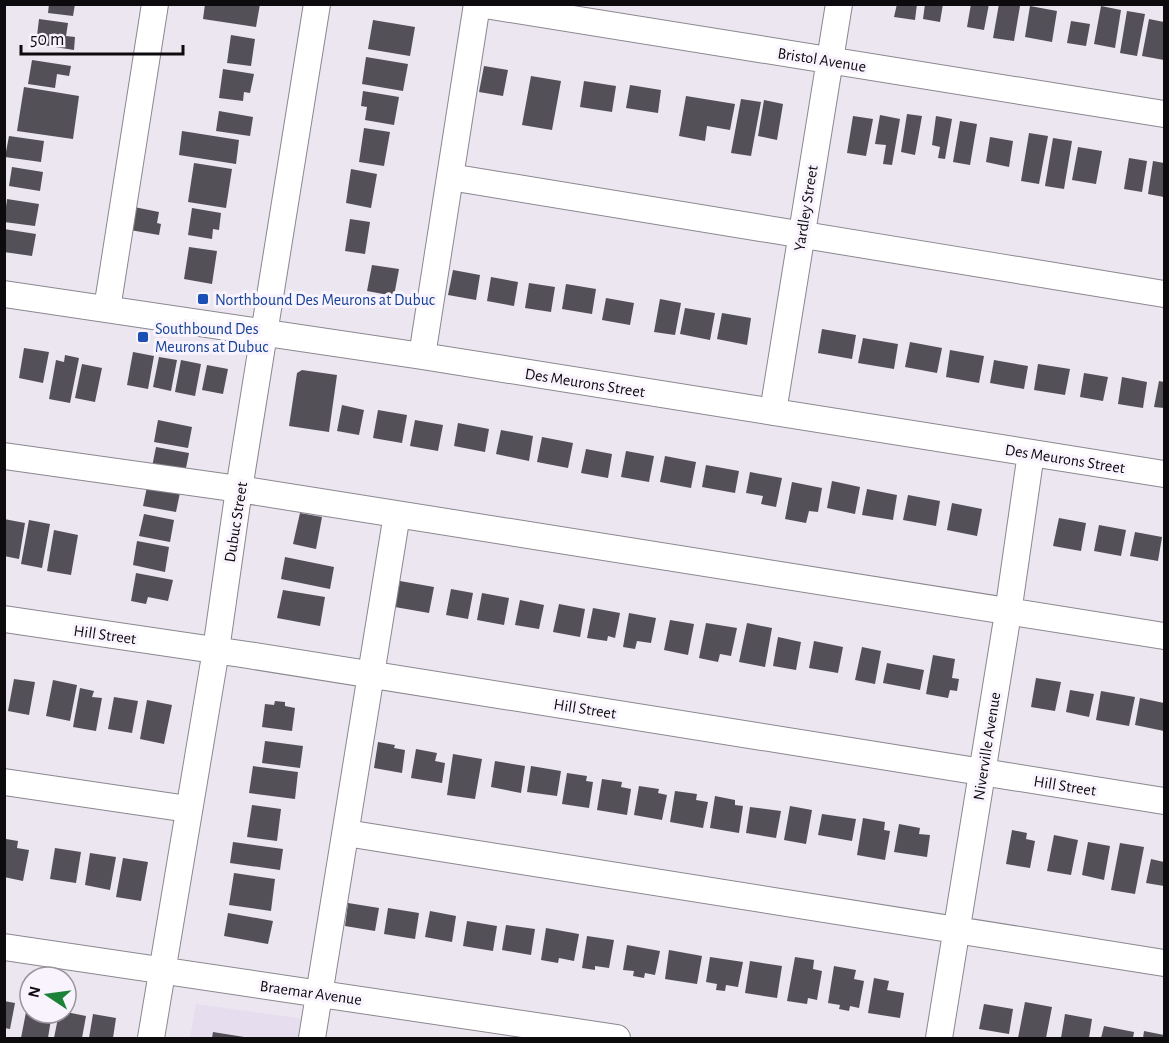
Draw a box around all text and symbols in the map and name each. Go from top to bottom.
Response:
scale bar [21,18,183,56]
text: 50 m [30,31,64,49]
street label: Bristol Avenue [776,45,867,75]
street label: Yardley Street [791,164,822,252]
marker: Northbound Des Meurons at Dubuc [196,292,210,306]
place label: Northbound Des Meurons at Dubuc [215,292,435,308]
place label: Southbound Des Meurons at Dubuc [155,321,269,355]
marker: Southbound Des Meurons at Dubuc [136,330,150,344]
street label: Des Meurons Street [524,366,646,400]
street label: Des Meurons Street [1004,442,1126,476]
street label: Dubuc Street [222,481,250,564]
street label: Hill Street [73,623,137,647]
street label: Niverville Avenue [971,691,1003,801]
street label: Hill Street [552,696,617,722]
street label: Hill Street [1032,773,1097,799]
north arrow [18,965,78,1025]
street label: Braemar Avenue [259,978,363,1008]
text: N [25,985,43,999]

